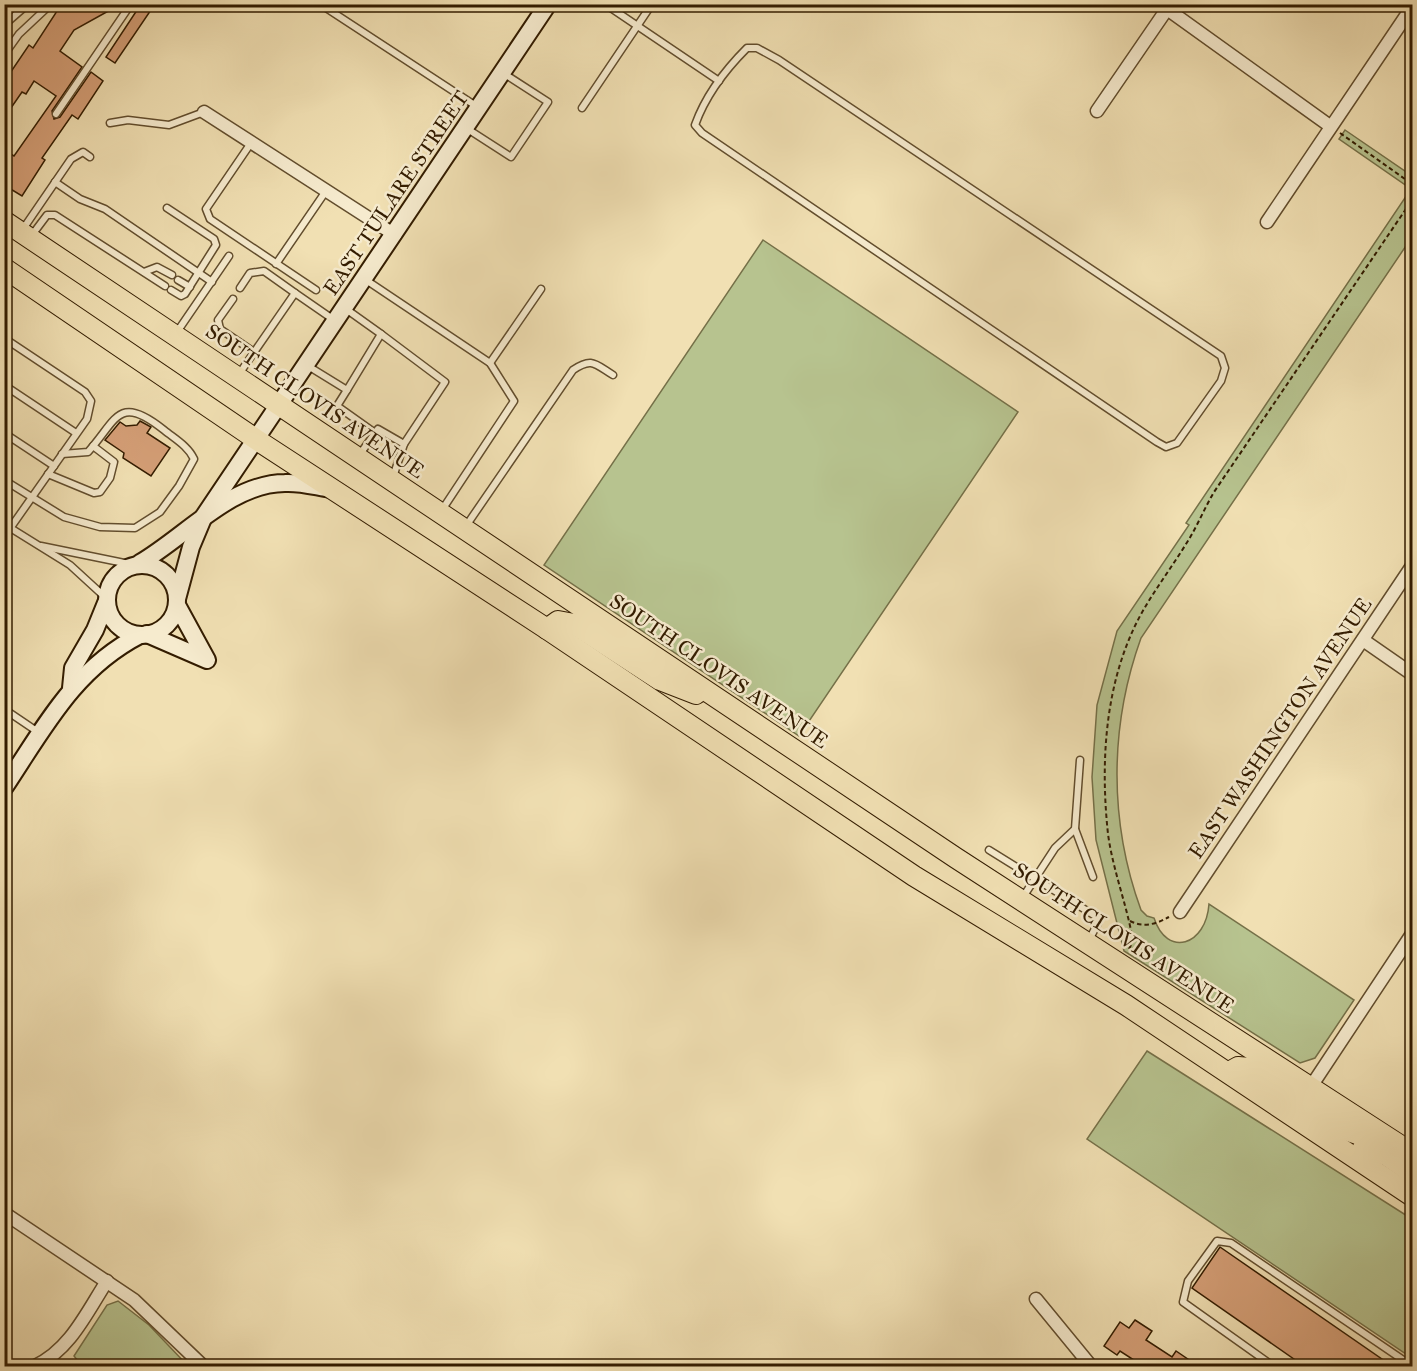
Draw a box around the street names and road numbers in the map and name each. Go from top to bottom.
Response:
street label: EAST TULARE STREET [318,86,474,300]
street label: SOUTH CLOVIS AVENUE [201,318,429,484]
street label: SOUTH CLOVIS AVENUE [605,588,833,754]
street label: EAST WASHINGTON AVENUE [1183,592,1377,864]
street label: SOUTH CLOVIS AVENUE [1008,857,1240,1019]

